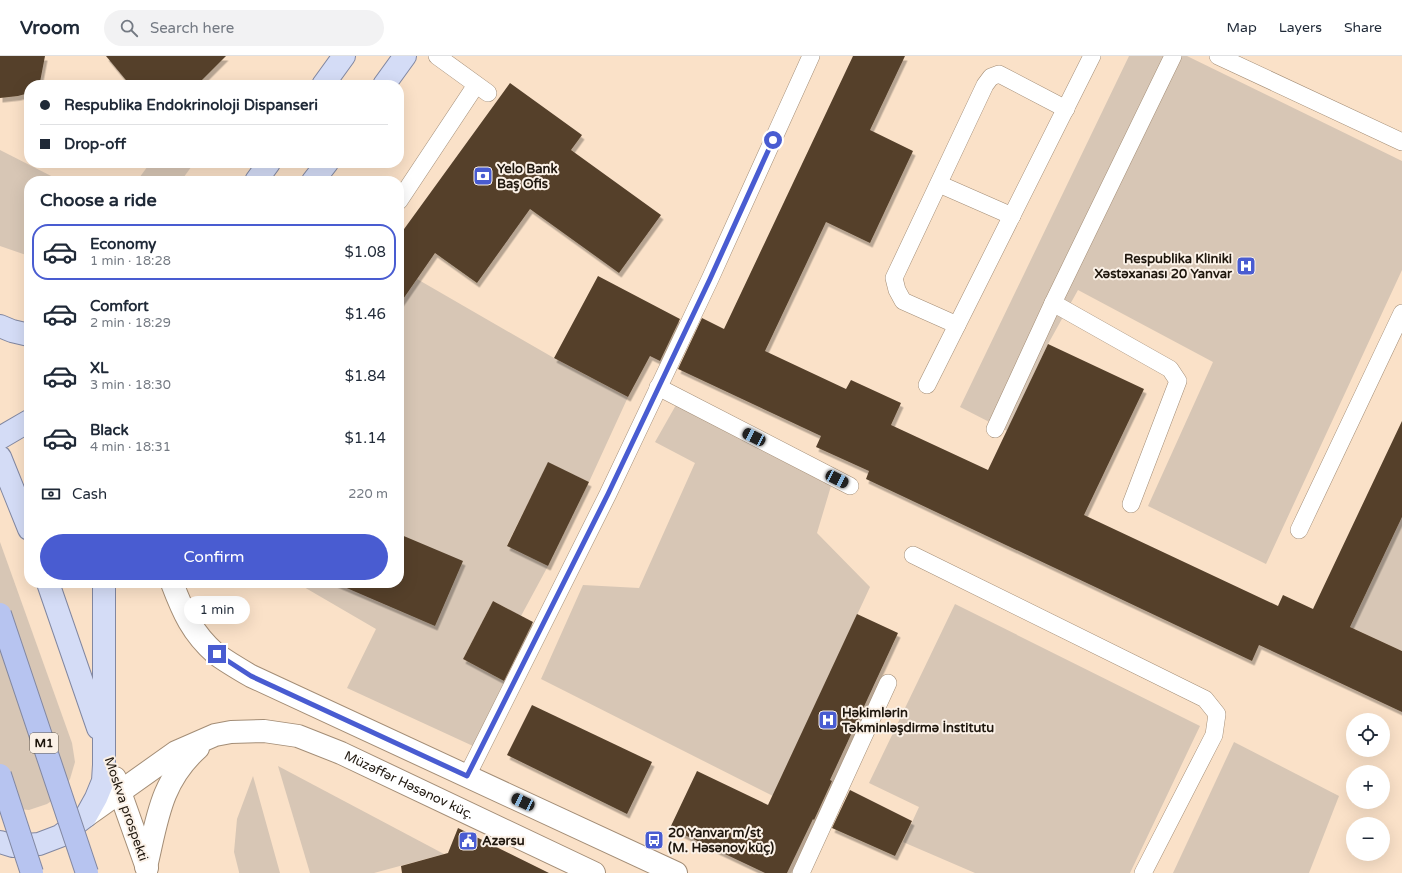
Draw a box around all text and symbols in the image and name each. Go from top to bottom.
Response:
search box [104,10,384,46]
text: Vroom [20,17,80,39]
icon: search [118,17,140,39]
text: Search here [150,19,234,37]
text: Map [1227,19,1257,36]
text: Layers [1279,19,1322,36]
text: Share [1344,19,1382,36]
text: Respublika Endokrinoloji Dispanseri [64,96,318,114]
route start [764,131,782,149]
text: Drop-off [64,135,126,153]
place label: Yelo Bank Baş Ofis [497,161,558,192]
bank icon: Yelo Bank Baş Ofis [472,165,494,187]
text: Choose a ride [40,189,157,211]
icon: car [42,234,78,270]
text: Economy [90,235,156,253]
text: $1.08 [345,243,386,261]
place label: Respublika Kliniki Xəstəxanası 20 Yanvar [1095,251,1233,282]
text: 1 min · 18:28 [90,253,171,269]
hospital icon: Respublika Kliniki Xəstəxanası 20 Yanvar [1235,255,1257,277]
icon: car [42,296,78,332]
text: Comfort [90,297,149,315]
text: $1.46 [345,305,386,323]
text: 2 min · 18:29 [90,315,171,331]
icon: car [42,358,78,394]
text: XL [90,359,109,377]
text: $1.84 [345,367,386,385]
text: 3 min · 18:30 [90,377,171,393]
icon: car [42,420,78,456]
text: Black [90,421,129,439]
car [741,426,767,448]
text: $1.14 [345,429,386,447]
text: 4 min · 18:31 [90,439,171,455]
car [824,468,850,490]
icon: cash [40,483,62,505]
text: Cash [72,485,107,503]
text: 220 m [348,486,388,502]
button: Confirm [40,534,388,580]
callout: 1 min [184,596,250,624]
text: 1 min [200,602,234,618]
route end [208,645,226,663]
place label: Həkimlərin Təkminləşdirmə İnstitutu [841,705,994,736]
hospital icon: Həkimlərin Təkminləşdirmə İnstitutu [817,709,839,731]
map controls [1346,713,1390,861]
button: locate [1346,713,1390,757]
road number: M1 [30,733,58,753]
street label: Müzəffər Həsənov küç. [342,748,476,823]
street label: Moskva prospekti [101,755,151,863]
button: + [1346,765,1390,809]
car [510,791,536,813]
button: − [1346,817,1390,861]
place label: 20 Yanvar m/st (M. Həsənov küç) [668,825,774,856]
bus stop icon: 20 Yanvar m/st (M. Həsənov küç) [643,829,665,851]
public building icon: Azərsu [457,830,479,852]
place label: Azərsu [482,833,525,849]

